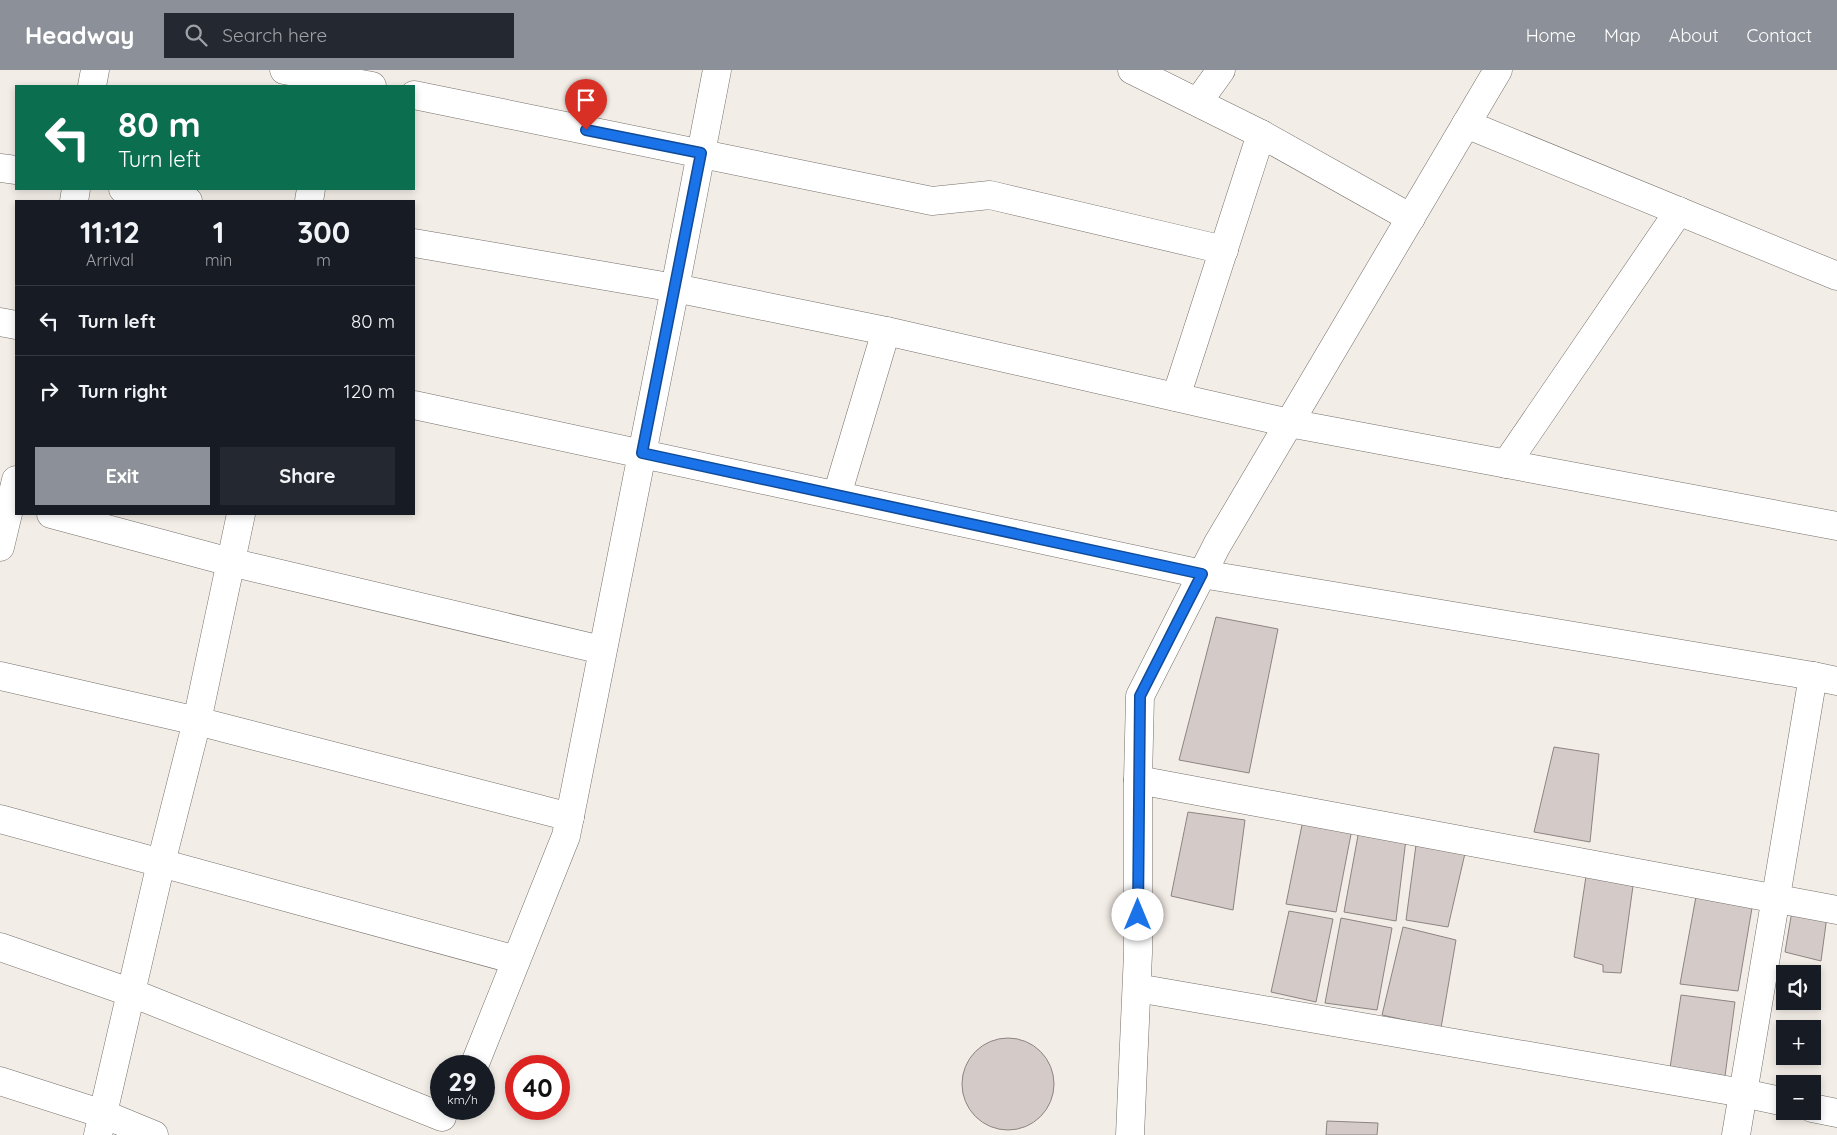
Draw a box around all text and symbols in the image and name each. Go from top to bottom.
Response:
search box [164,13,514,58]
text: Headway [25,20,134,50]
icon: search [182,21,210,49]
text: Search here [222,23,327,47]
text: Home [1526,24,1576,47]
text: Map [1604,24,1641,47]
text: About [1669,24,1719,47]
text: Contact [1747,24,1812,47]
pin [565,79,607,130]
icon: arrive [572,86,600,114]
text: 80 m [118,102,201,146]
icon: left [35,105,100,170]
text: Turn left [118,145,201,173]
text: 11:12 [80,213,140,251]
text: 1 [213,213,225,251]
text: 300 [297,213,350,251]
text: Arrival [86,250,134,270]
text: min [205,250,232,270]
text: m [316,250,331,270]
icon: left [35,307,63,335]
text: Turn left [78,309,156,333]
text: 80 m [351,309,395,333]
icon: right [35,377,63,405]
text: Turn right [78,379,167,403]
text: 120 m [344,379,395,403]
button: Exit [35,447,210,505]
button: Share [220,447,395,505]
position arrow [1111,888,1163,940]
map controls [1776,965,1821,1120]
button: sound [1776,965,1821,1010]
button: + [1776,1020,1821,1065]
speed limit sign: 40 [505,1055,570,1120]
text: 29 [448,1066,477,1097]
button: − [1776,1075,1821,1120]
text: km/h [447,1092,478,1107]

